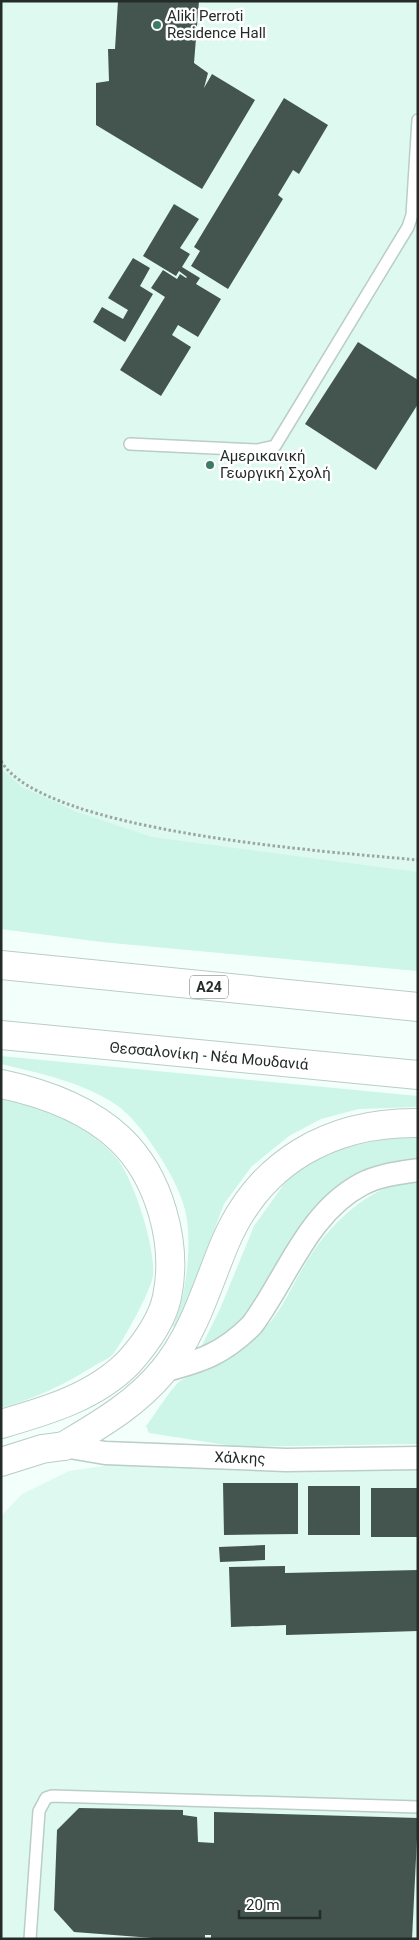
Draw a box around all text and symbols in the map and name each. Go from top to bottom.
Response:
place label: Aliki Perroti Residence Hall [167,7,266,42]
marker: Aliki Perroti Residence Hall [151,19,163,31]
place label: Αμερικανική Γεωργική Σχολή [220,447,331,482]
marker: Αμερικανική Γεωργική Σχολή [204,459,216,471]
road number: Α24 [190,976,228,999]
street label: Θεσσαλονίκη - Νέα Μουδανιά [109,1038,310,1074]
street label: Χάλκης [214,1448,266,1468]
scale bar [239,1888,320,1920]
text: 20 m [246,1896,280,1914]

